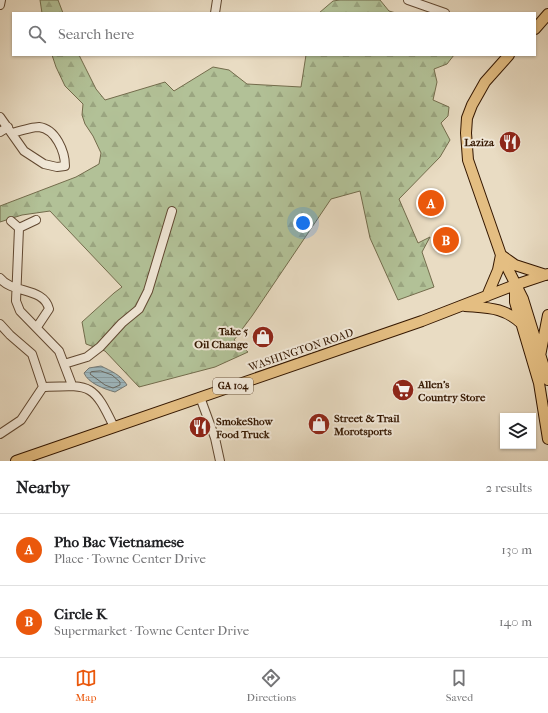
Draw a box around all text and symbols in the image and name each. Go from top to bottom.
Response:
search box [12,12,536,56]
icon: search [26,23,48,45]
text: Search here [58,25,134,43]
restaurant icon: Laziza [497,129,523,155]
place label: Laziza [464,136,495,149]
pin: A [418,188,444,218]
your location [293,213,313,233]
pin: B [433,225,459,255]
shop icon: Take 5 Oil Change [250,324,276,350]
place label: Take 5 Oil Change [194,325,249,351]
street label: WASHINGTON ROAD [246,326,355,374]
supermarket icon: Allen's Country Store [390,377,416,403]
road number: GA 104 [213,378,253,394]
place label: Allen's Country Store [417,378,486,404]
shop icon: Street & Trail Morotsports [306,411,332,437]
place label: Street & Trail Morotsports [333,412,400,438]
map controls [500,413,536,449]
button: layers [500,413,536,449]
restaurant icon: SmokeShow Food Truck [187,414,213,440]
place label: SmokeShow Food Truck [215,415,273,441]
text: Nearby [16,477,70,497]
text: 2 results [486,480,532,495]
text: Pho Bac Vietnamese [54,533,184,551]
text: A [25,542,33,557]
text: 130 m [501,542,532,557]
text: Place · Towne Center Drive [54,551,206,566]
text: Circle K [54,605,107,623]
text: B [25,614,33,629]
text: 140 m [499,614,532,629]
text: Supermarket · Towne Center Drive [54,623,249,638]
tab: Map [75,667,97,704]
tab: Directions [247,667,296,704]
tab: Saved [446,667,473,704]

